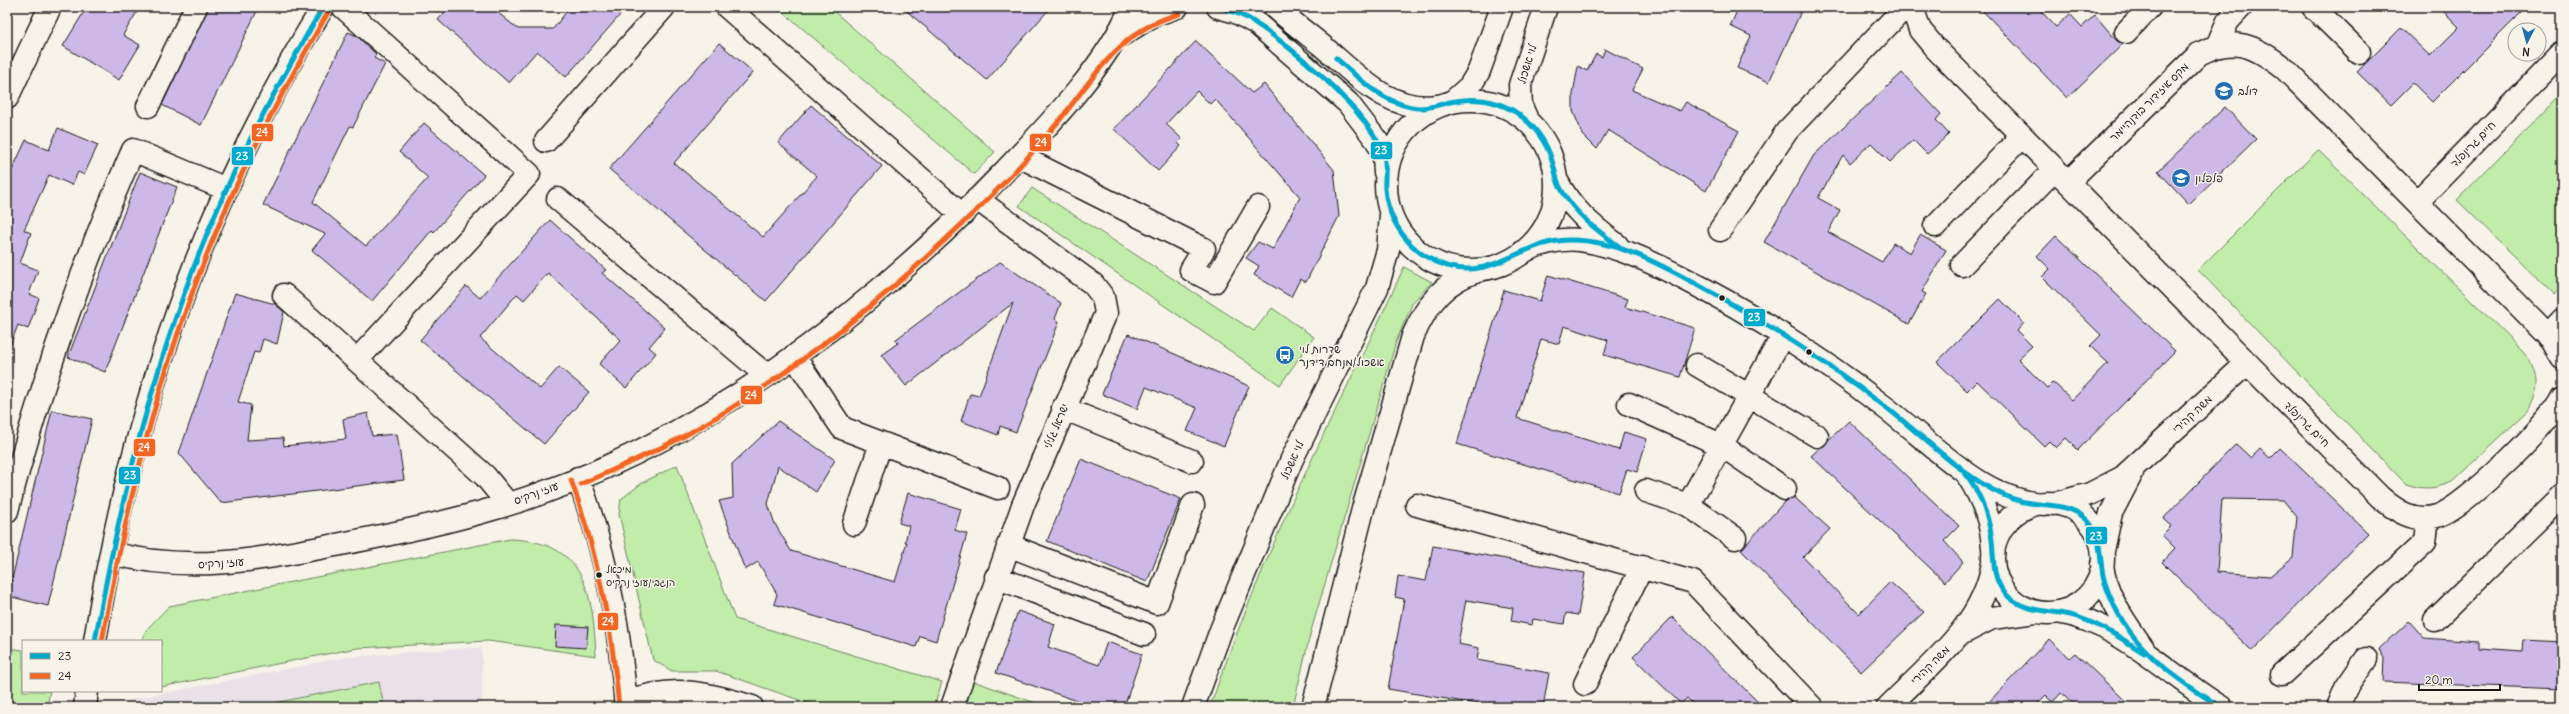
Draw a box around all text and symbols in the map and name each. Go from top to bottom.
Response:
north arrow [2507,22,2547,62]
street label: לוי אשכול [1514,42,1540,85]
text: N [2521,45,2530,59]
street label: מקס איזידור בודנהיימר [2107,60,2191,144]
school or university icon: דולב [2213,80,2235,102]
place label: דולב [2238,84,2258,98]
street label: חיים גרינפלד [2447,118,2499,170]
line badge: 24 [251,123,274,142]
text: 24 [256,125,269,139]
line badge: 24 [1029,133,1052,152]
text: 24 [1035,135,1048,149]
line badge: 23 [1370,141,1393,160]
text: 23 [1375,143,1387,157]
line badge: 23 [231,146,254,166]
text: 23 [236,149,248,163]
school or university icon: פלפלון [2170,167,2192,189]
place label: פלפלון [2195,171,2223,185]
unlabelled marker [1717,293,1727,303]
line badge: 23 [1743,308,1766,327]
text: 23 [1748,310,1760,324]
place label: שדרות לוי אשכול/מנחם דידנר [1299,342,1385,369]
bus stop icon: שדרות לוי אשכול/מנחם דידנר [1274,344,1296,366]
unlabelled marker [1804,347,1814,357]
line badge: 24 [740,385,763,405]
text: 24 [745,388,758,402]
street label: משה קהירי [2169,392,2215,436]
street label: חיים גרינפלד [2281,398,2333,450]
street label: ישראל גלילי [1040,401,1072,451]
line badge: 24 [133,438,156,457]
street label: לוי אשכול [1277,438,1307,481]
text: 24 [138,440,151,454]
line badge: 23 [118,466,141,485]
text: 23 [124,468,136,482]
street label: עוזי נרקיס [512,478,561,508]
line badge: 23 [2085,526,2108,545]
text: 23 [2090,529,2102,543]
street label: עוזי נרקיס [197,554,245,572]
place label: מיכאל הנגבי/עוזי נרקיס [606,563,675,589]
marker: מיכאל הנגבי/עוזי נרקיס [594,570,604,580]
line badge: 24 [597,612,619,631]
text: 24 [602,614,615,628]
legend [22,640,162,692]
street label: משה קהירי [1908,643,1952,687]
text: 23 [58,648,72,663]
scale bar [2419,666,2500,692]
text: 24 [58,668,71,683]
text: 20 m [2425,672,2453,687]

